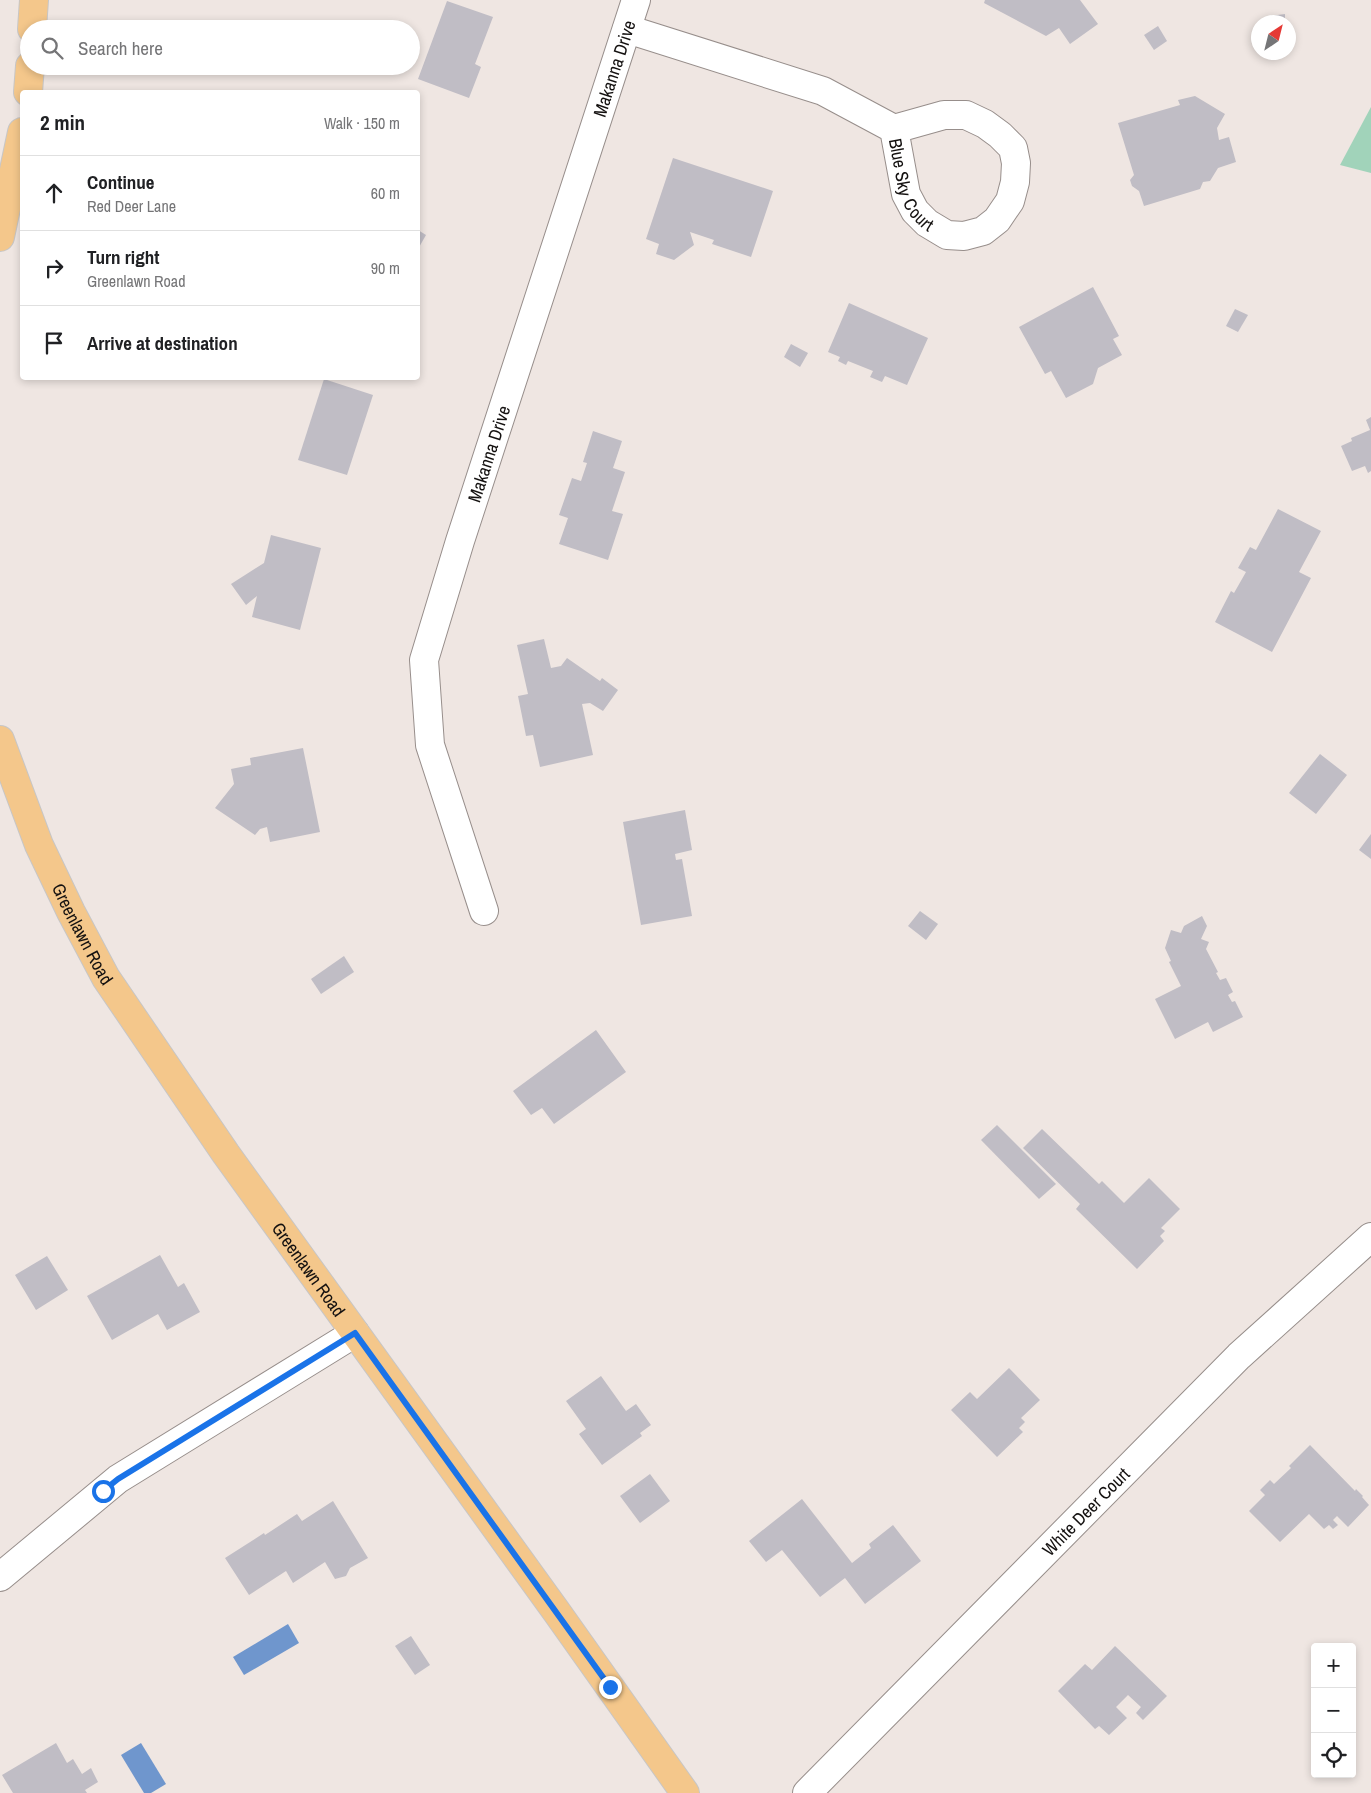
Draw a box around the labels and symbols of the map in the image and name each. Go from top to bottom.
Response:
north arrow [1251,15,1296,60]
street label: Makanna Drive [586,17,641,120]
street label: Blue Sky Court [883,136,938,237]
street label: Makanna Drive [461,402,516,505]
street label: Greenlawn Road [46,879,119,990]
street label: Greenlawn Road [267,1217,352,1321]
street label: White Deer Court [1036,1462,1135,1561]
route start [92,1480,115,1503]
route end [599,1676,622,1699]

